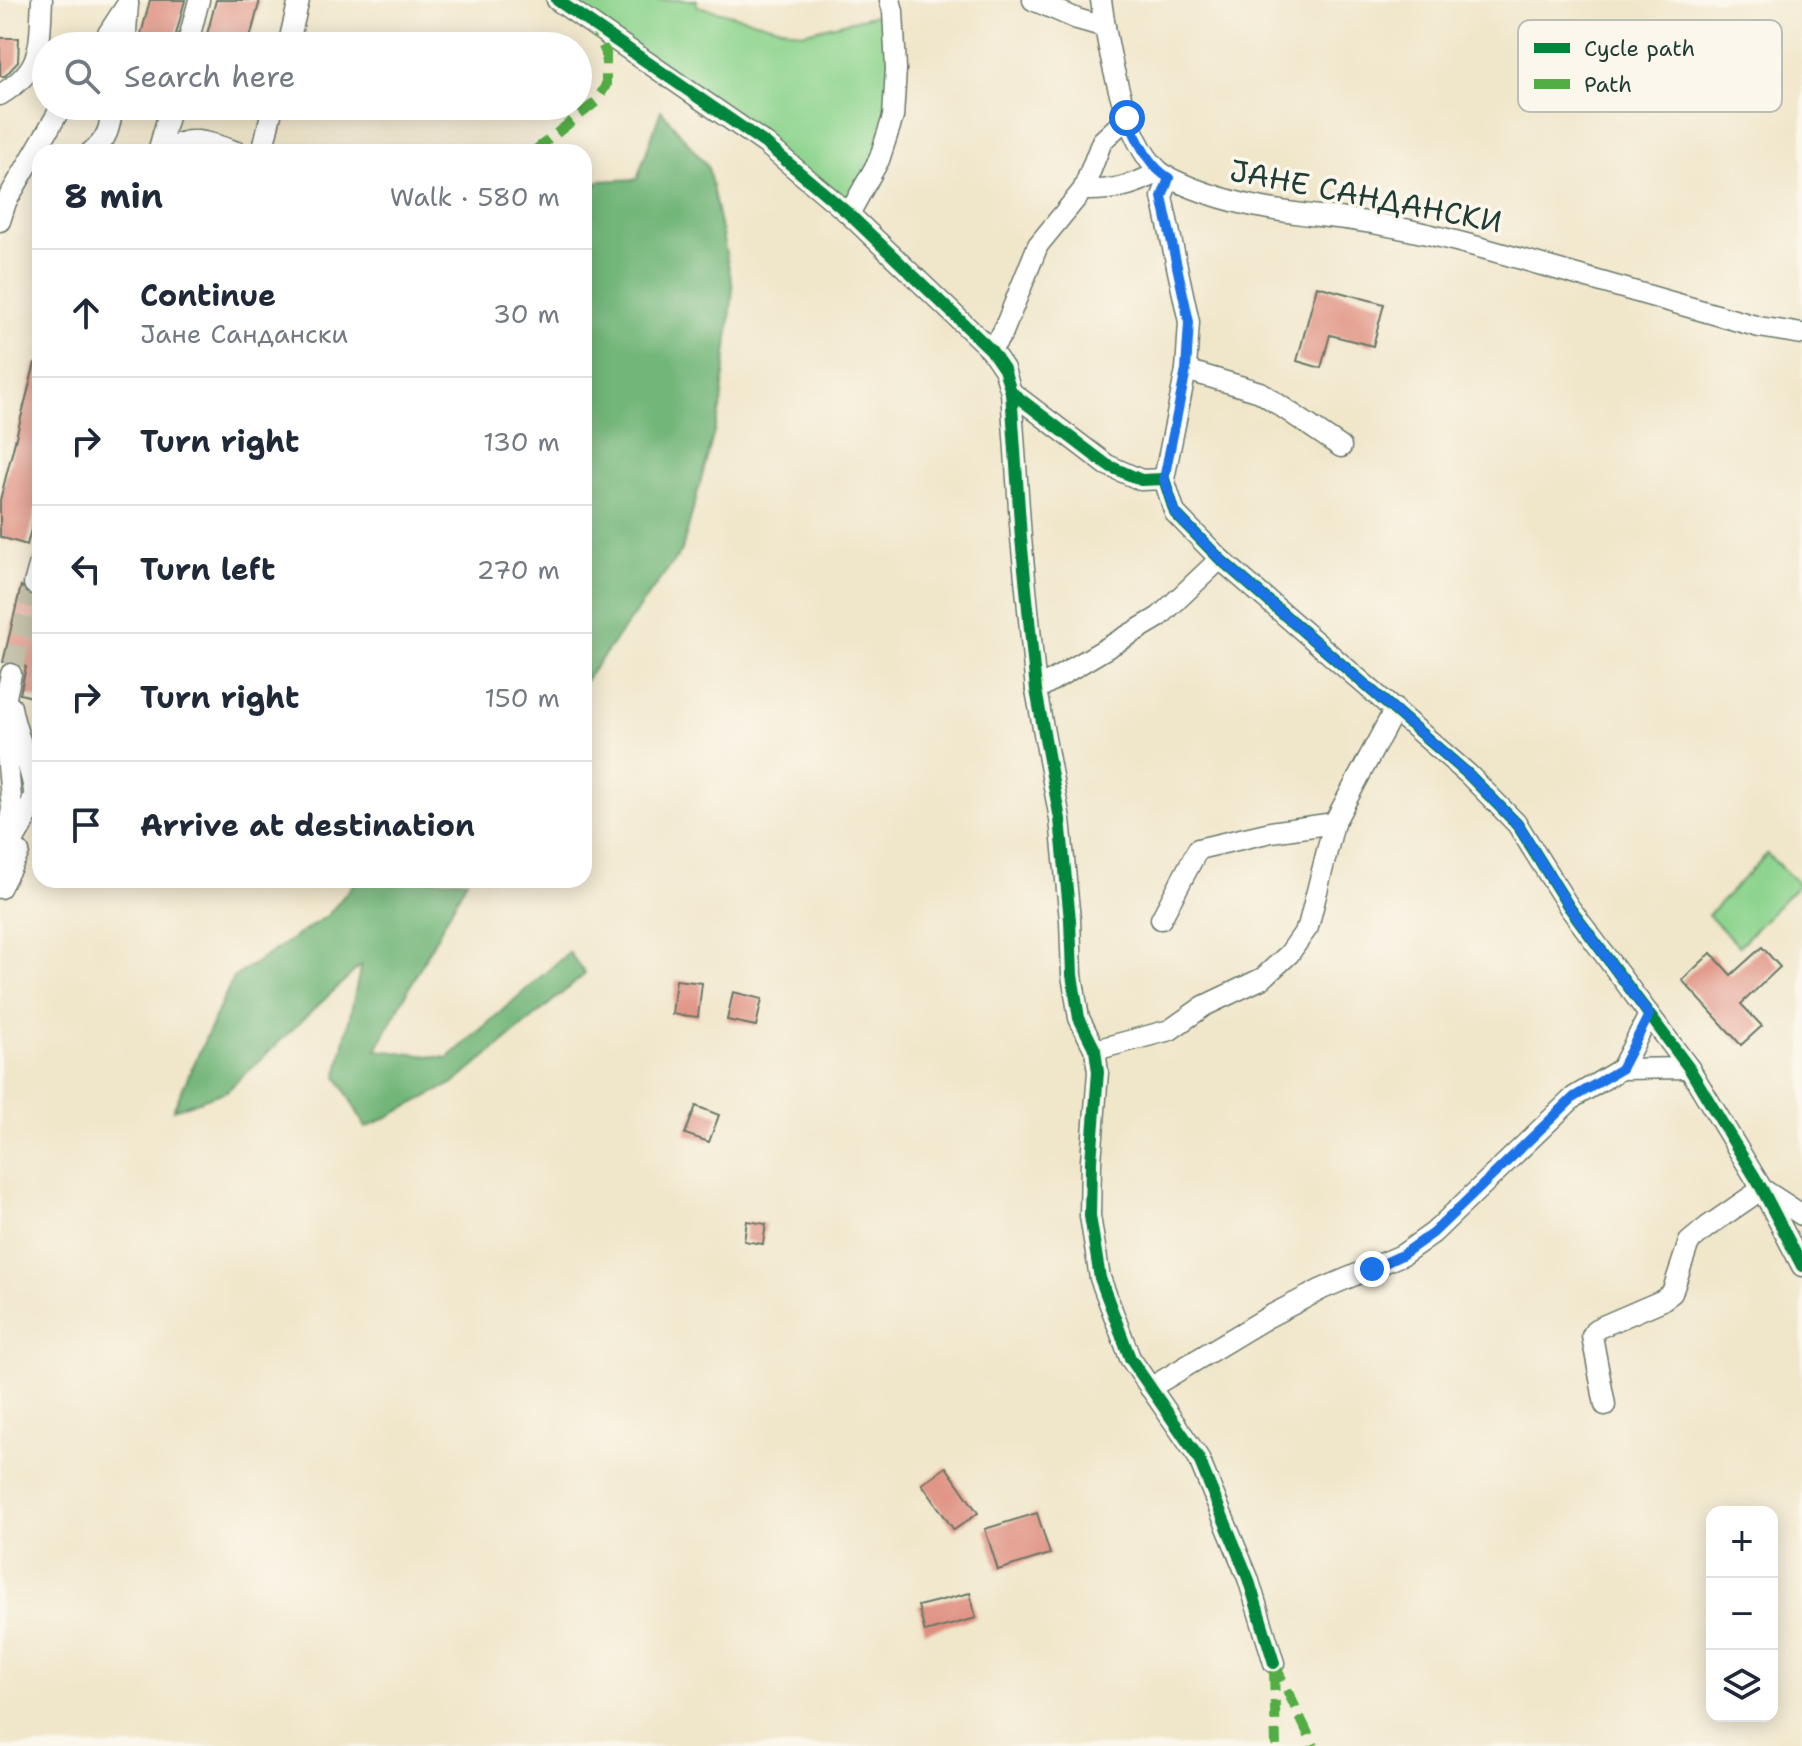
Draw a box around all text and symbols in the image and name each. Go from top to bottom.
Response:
legend [1518,20,1782,112]
search box [32,32,592,120]
text: Cycle path [1584,34,1695,63]
icon: search [60,54,104,98]
text: Search here [124,56,295,97]
text: Path [1584,70,1632,99]
route start [1109,100,1145,136]
street label: ЈАНЕ САНДАНСКИ [1226,150,1506,242]
text: 8 min [64,173,163,219]
text: Walk · 580 m [390,179,560,214]
text: Continue [140,275,276,316]
icon: ahead [64,291,108,335]
text: 30 m [493,296,560,331]
text: Јане Сандански [140,316,348,351]
icon: right [64,419,108,463]
text: Turn right [140,421,299,462]
text: 130 m [483,424,560,459]
icon: left [64,547,108,591]
text: Turn left [140,549,275,590]
text: 270 m [477,552,560,587]
icon: right [64,675,108,719]
text: Turn right [140,677,299,718]
text: 150 m [484,680,560,715]
icon: arrive [64,803,108,847]
text: Arrive at destination [140,805,475,846]
route end [1354,1251,1390,1287]
map controls [1706,1506,1778,1722]
button: + [1706,1506,1778,1578]
button: − [1706,1578,1778,1650]
button: layers [1706,1650,1778,1722]

